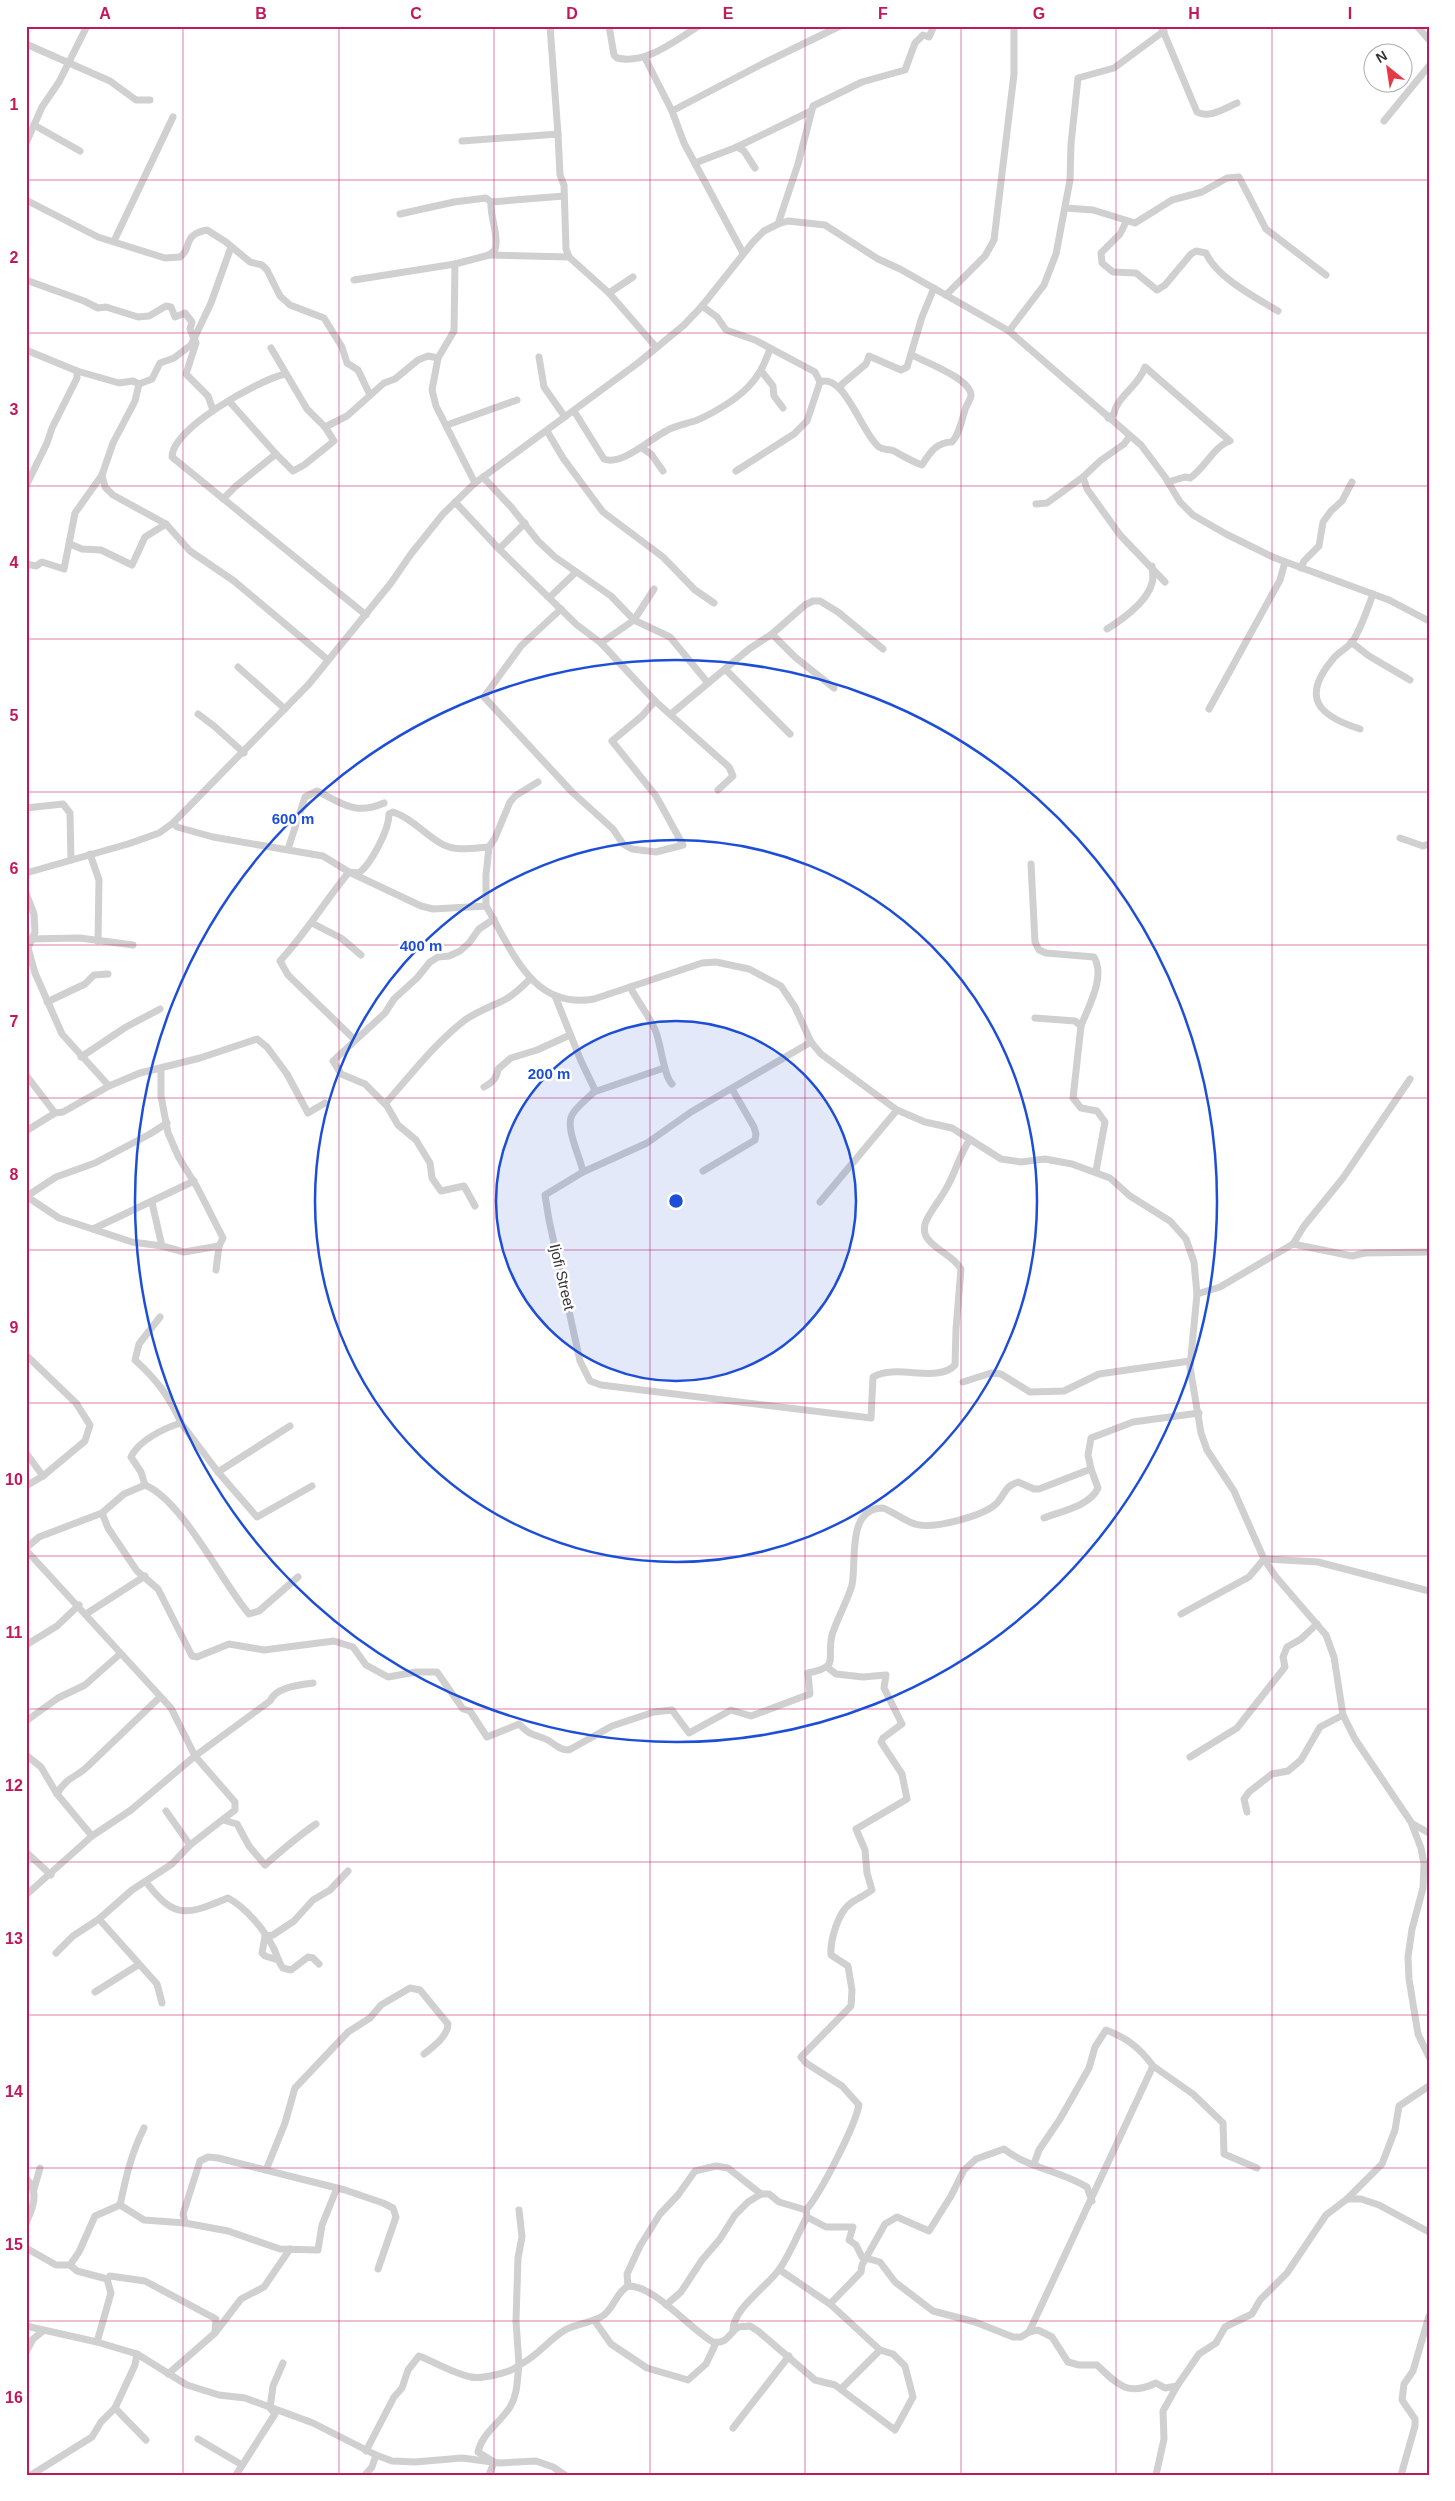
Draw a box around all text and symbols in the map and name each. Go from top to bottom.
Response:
text: A [99,5,111,22]
text: B [255,5,267,22]
text: C [410,5,422,22]
text: D [566,5,578,22]
text: E [723,5,734,22]
text: F [878,5,888,22]
text: G [1033,5,1045,22]
text: H [1188,5,1200,22]
text: I [1348,5,1352,22]
north arrow [1362,42,1412,92]
text: N [1373,47,1390,66]
text: 1 [10,96,19,113]
text: 2 [10,249,19,266]
text: 3 [10,401,19,418]
text: 4 [10,554,19,571]
text: 5 [10,707,19,724]
text: 600 m [272,810,314,827]
text: 6 [10,860,19,877]
text: 400 m [400,937,442,954]
text: 7 [10,1013,19,1030]
text: 200 m [528,1065,570,1082]
text: 8 [10,1166,19,1183]
centre of rings [667,1192,685,1210]
street label: Ijofi Street [547,1242,579,1313]
text: 9 [10,1319,19,1336]
text: 10 [5,1471,23,1488]
text: 11 [6,1624,23,1641]
text: 12 [5,1777,23,1794]
text: 13 [5,1930,23,1947]
text: 14 [5,2083,23,2100]
text: 15 [5,2236,23,2253]
text: 16 [5,2389,23,2406]

